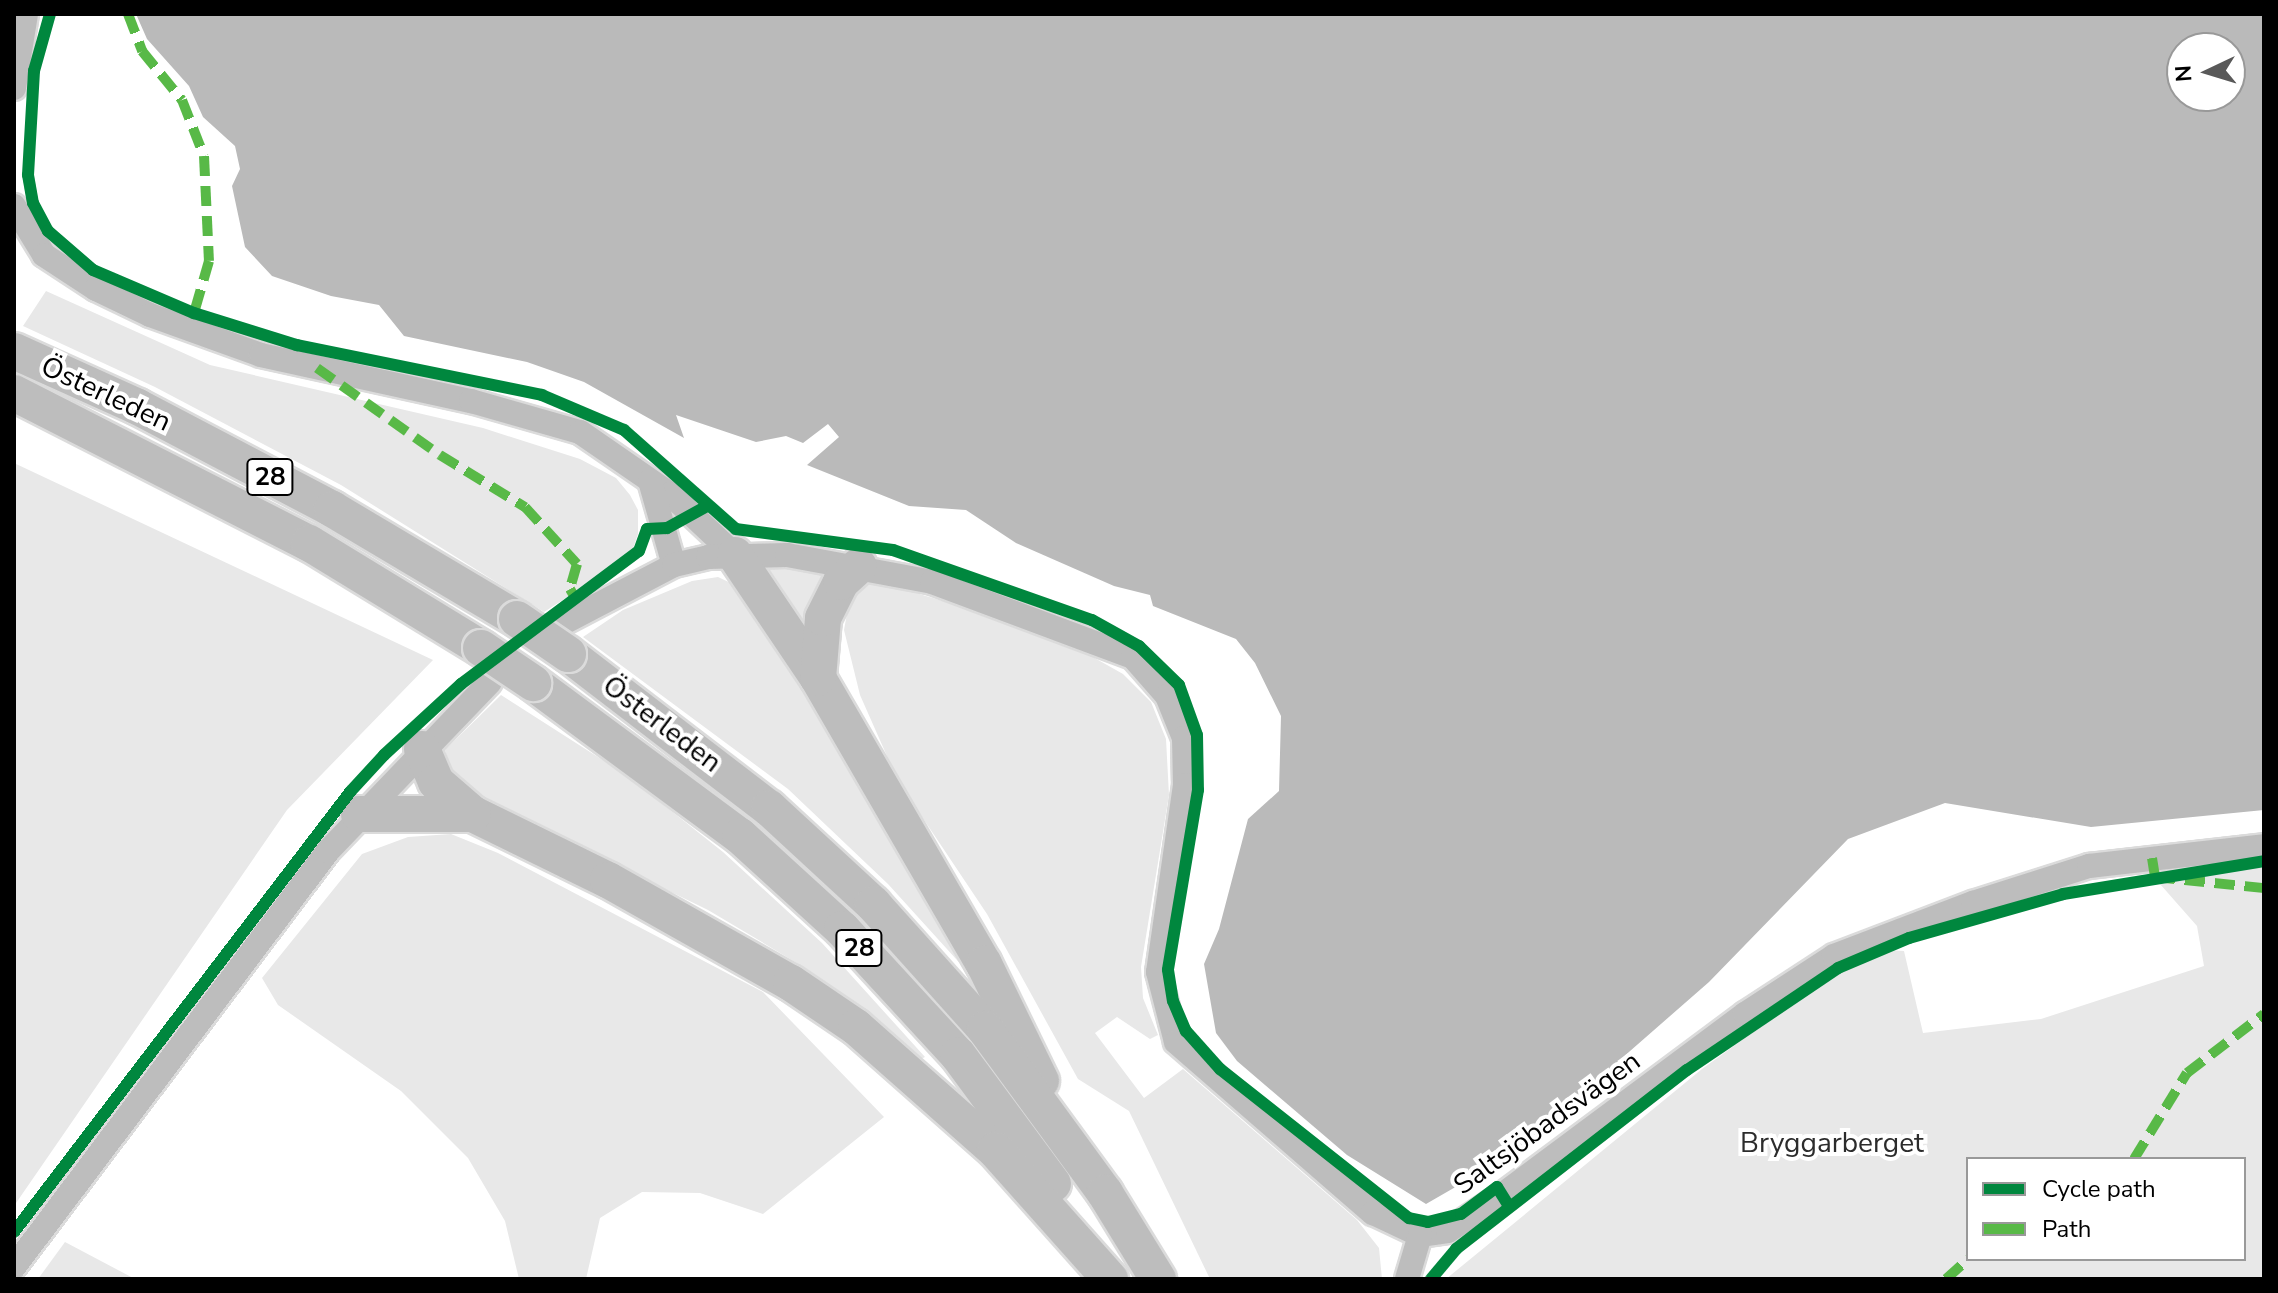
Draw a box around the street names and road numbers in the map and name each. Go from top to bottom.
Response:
street label: Österleden [36,349,176,439]
road number: 28 [246,455,294,499]
street label: Österleden [596,669,728,779]
road number: 28 [835,926,883,970]
street label: Saltsjöbadsvägen [1447,1044,1647,1202]

